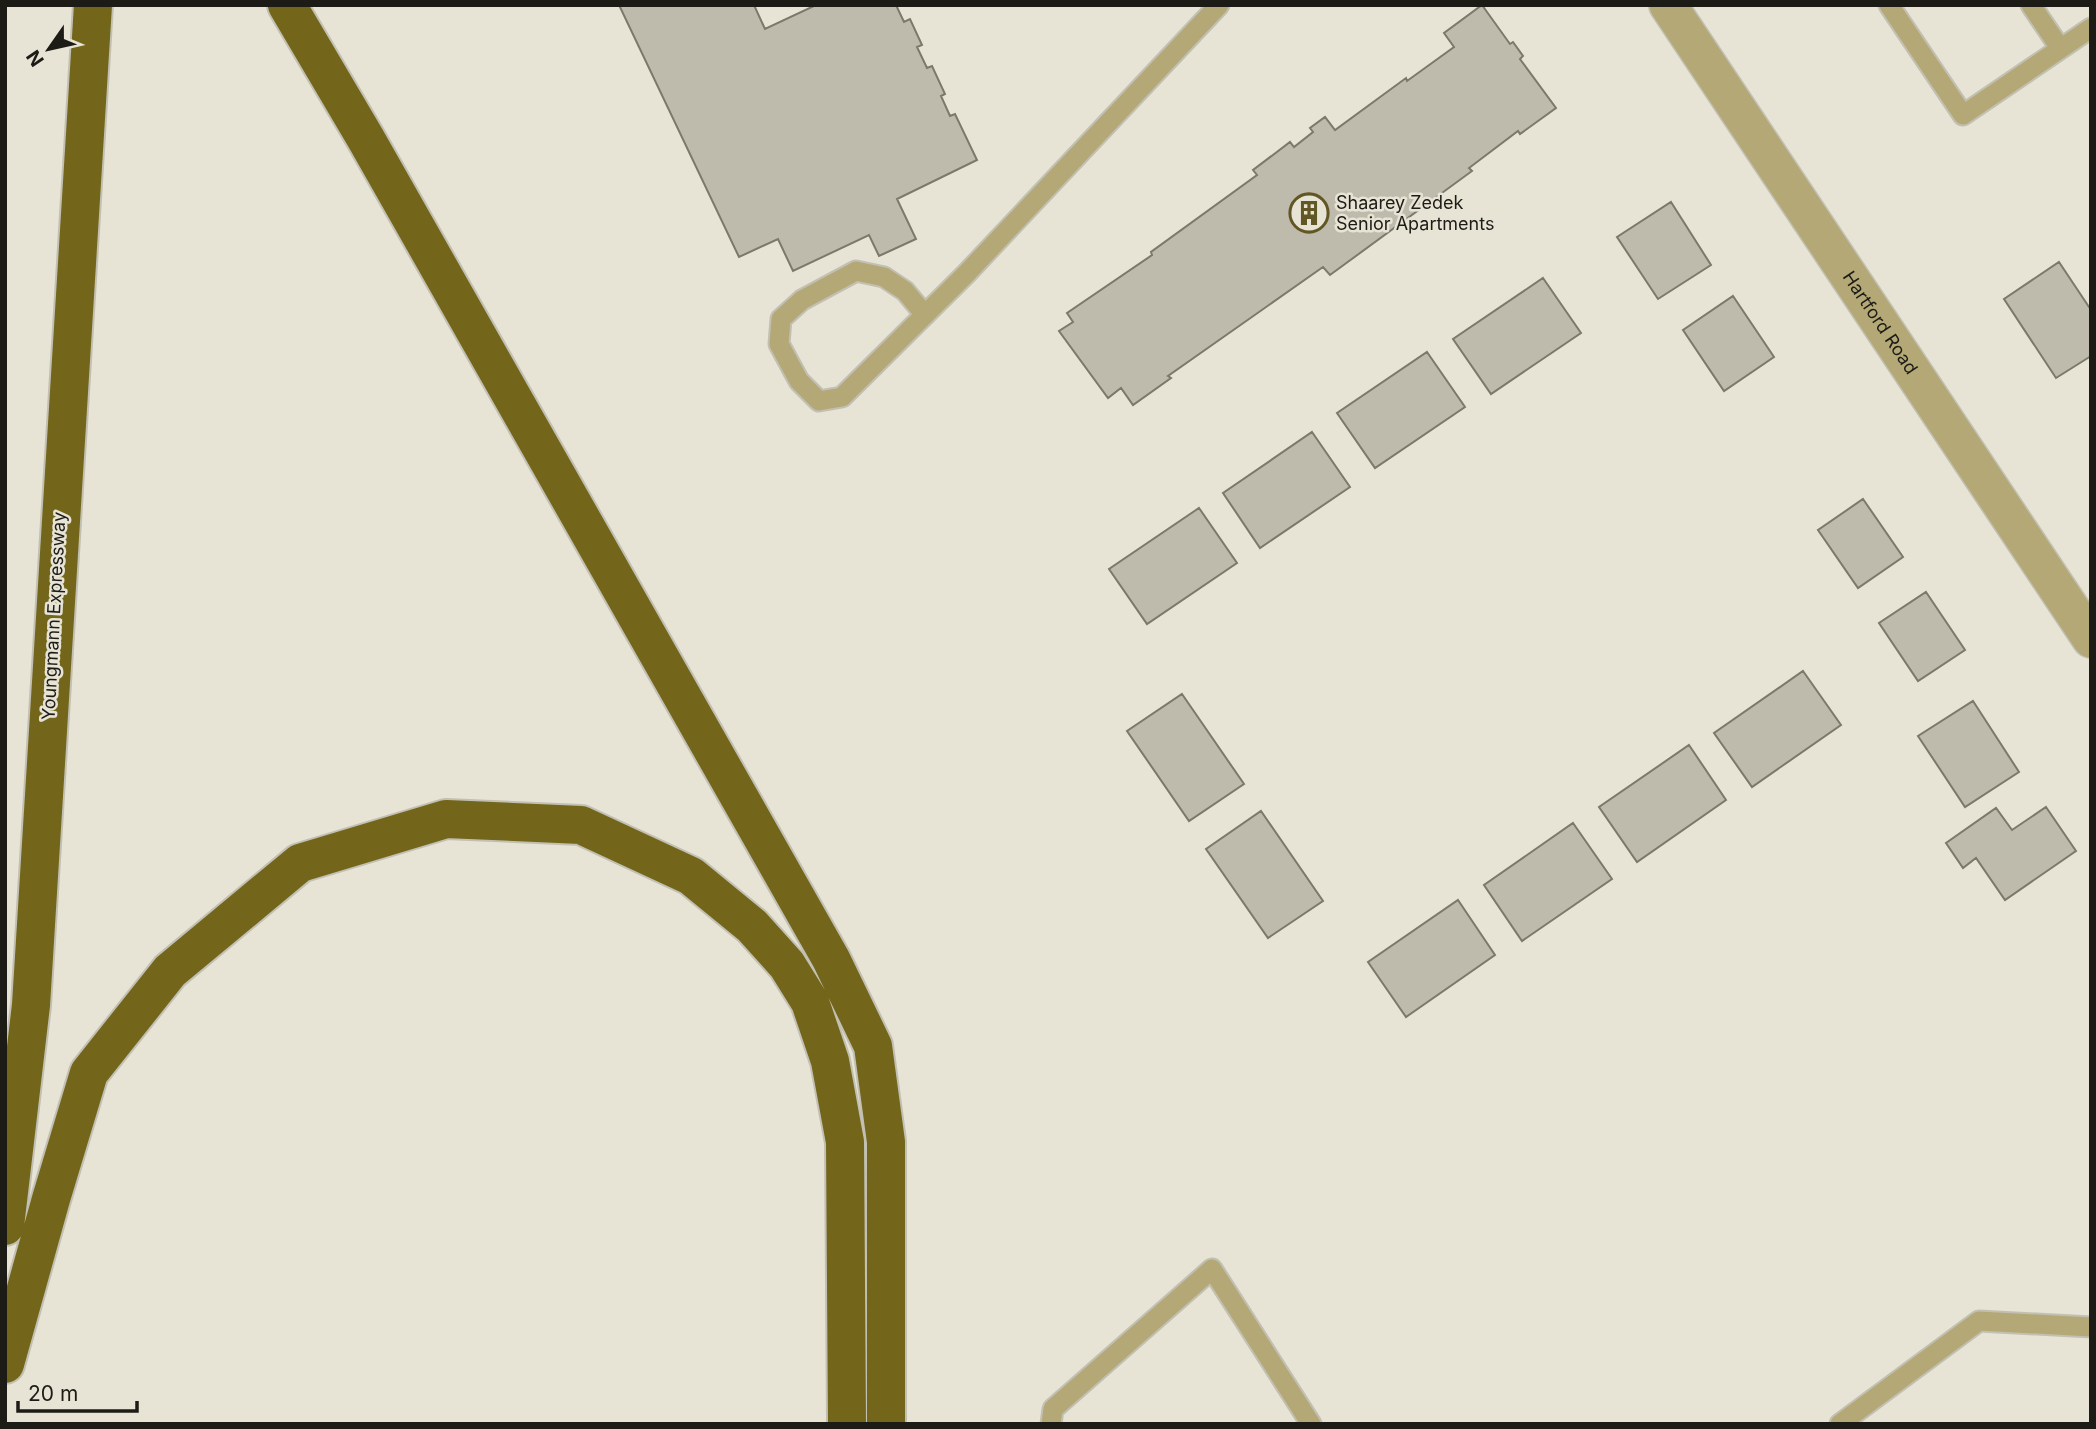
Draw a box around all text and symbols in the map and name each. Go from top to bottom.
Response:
north arrow [14,14,84,84]
text: N [22,46,49,71]
building icon: Shaarey Zedek Senior Apartments [1288,192,1330,234]
place label: Shaarey Zedek Senior Apartments [1336,192,1494,234]
street label: Hartford Road [1839,267,1922,378]
street label: Youngmann Expressway [38,511,69,721]
scale bar [18,1370,136,1414]
text: 20 m [28,1381,78,1406]

